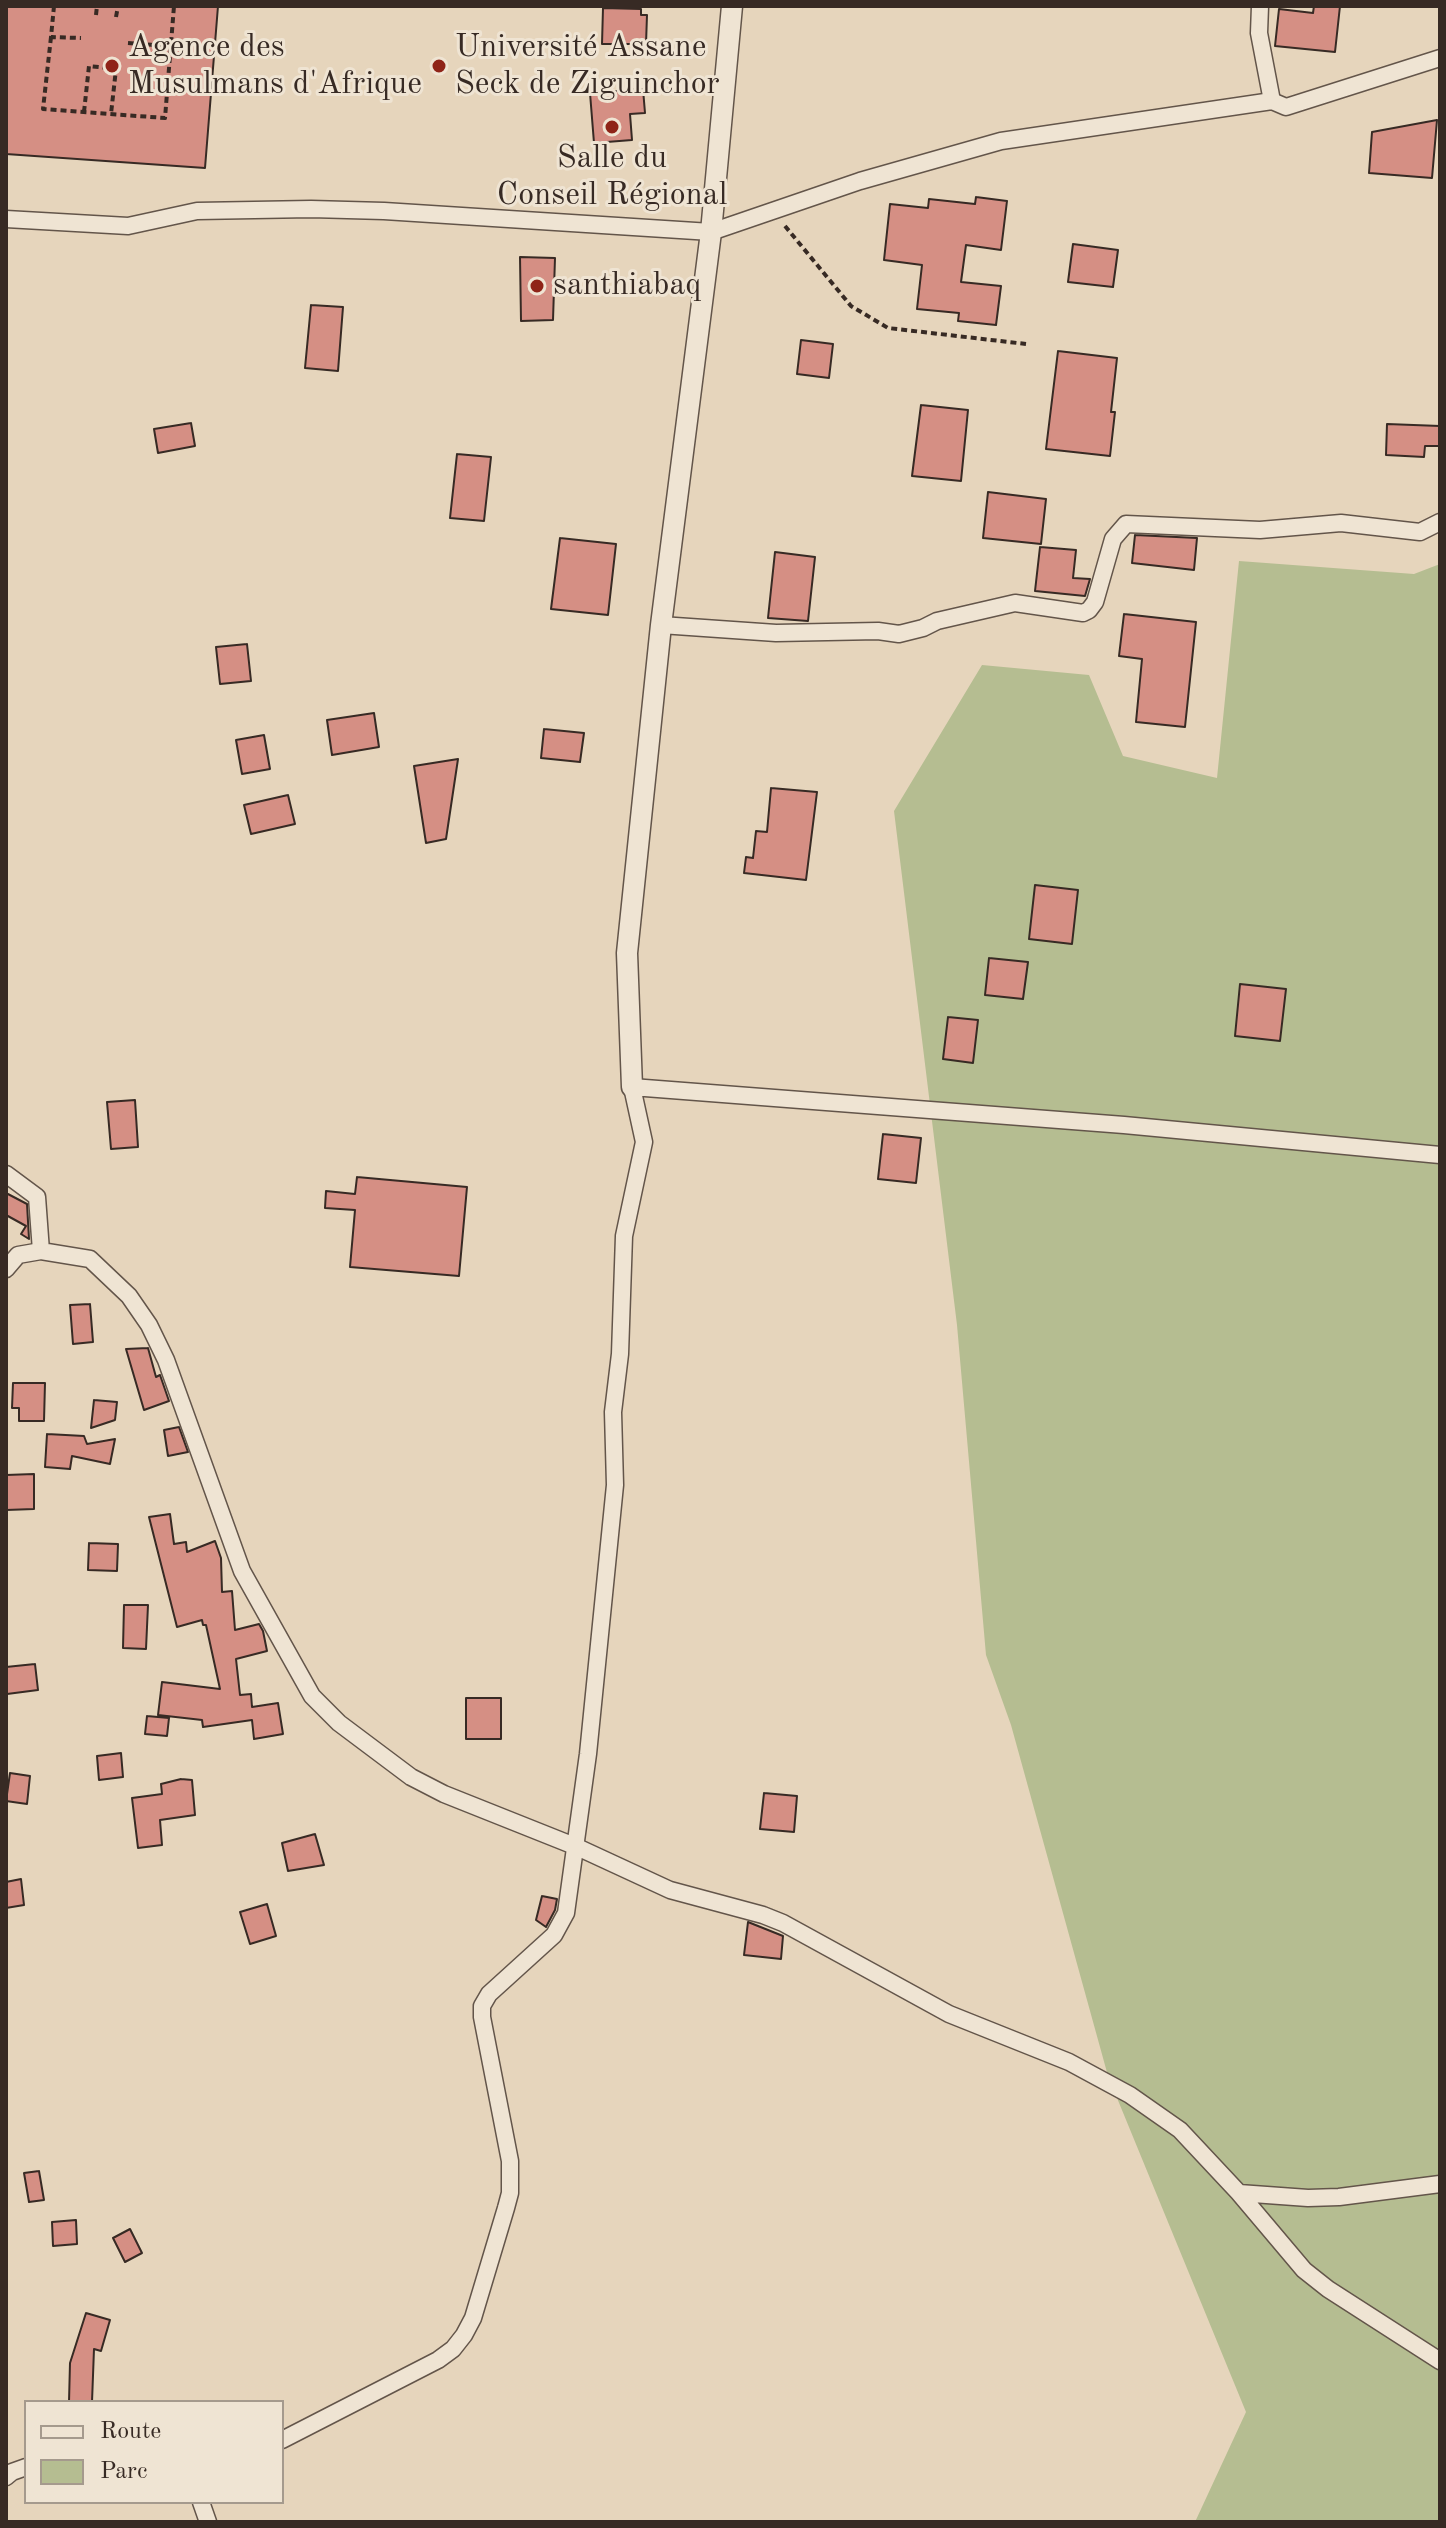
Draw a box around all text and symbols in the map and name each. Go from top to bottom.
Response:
place label: Agence des Musulmans d'Afrique [128,29,422,104]
place label: Université Assane Seck de Ziguinchor [455,29,720,104]
marker: Agence des Musulmans d'Afrique [103,57,121,75]
marker: Université Assane Seck de Ziguinchor [430,57,448,75]
marker: Salle du Conseil Régional [603,118,621,136]
place label: Salle du Conseil Régional [497,140,727,215]
place label: santhiabaq [553,267,701,305]
marker: santhiabaq [528,277,546,295]
legend [24,2400,284,2504]
text: Route [100,2420,161,2444]
text: Parc [100,2460,147,2484]

